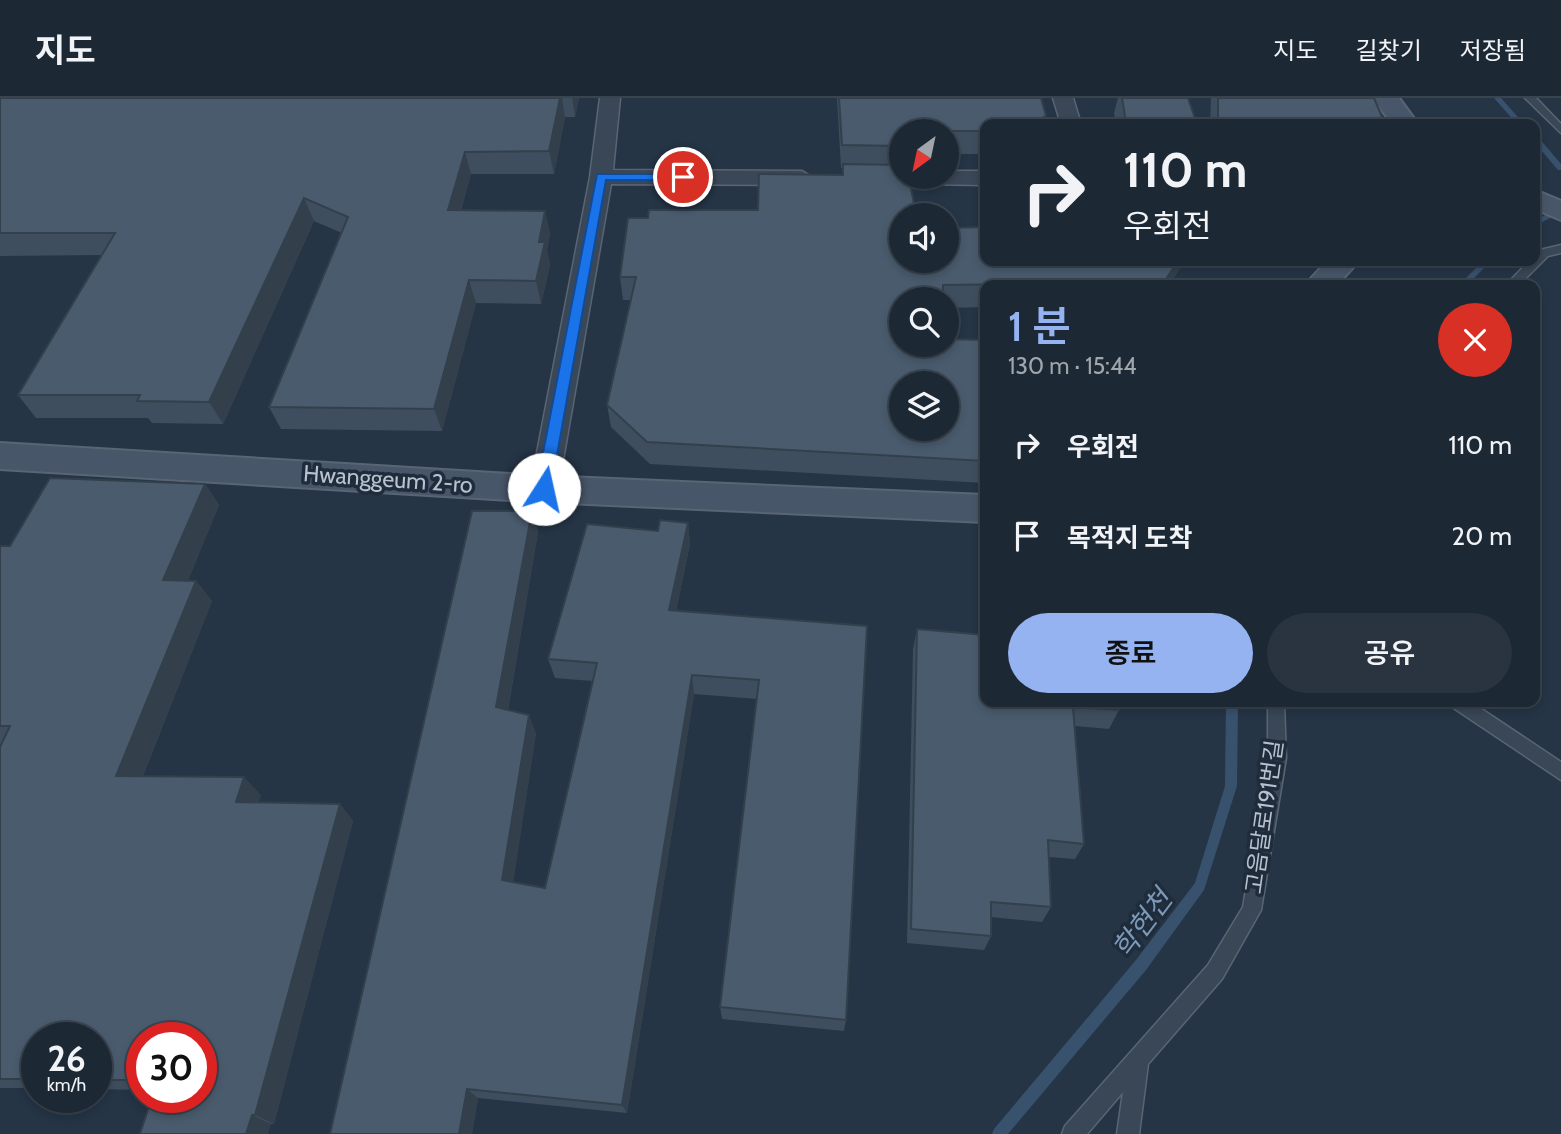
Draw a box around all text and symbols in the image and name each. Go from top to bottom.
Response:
text: 지도 [35,30,96,70]
text: 지도 [1273,36,1318,65]
text: 길찾기 [1356,36,1422,65]
text: 저장됨 [1460,36,1526,65]
north arrow [889,119,959,189]
map controls [889,119,959,441]
text: 110 m [1123,140,1247,199]
pin [653,147,713,207]
icon: right [1008,147,1099,238]
icon: arrive [664,158,702,196]
button: sound [889,203,959,273]
text: 우회전 [1123,206,1211,245]
button: search [889,287,959,357]
text: 1 분 [1008,300,1071,352]
button: close [1438,303,1512,377]
text: 130 m · 15:44 [1008,352,1136,380]
button: layers [889,371,959,441]
icon: right [1008,426,1046,464]
text: 110 m [1448,429,1512,461]
text: 우회전 [1067,431,1139,463]
position arrow [507,452,581,526]
street label: Hwanggeum 2-ro [302,459,474,499]
icon: arrive [1008,517,1046,555]
text: 20 m [1452,520,1512,552]
text: 목적지 도착 [1067,522,1192,554]
button: 종료 [1008,613,1253,693]
button: 공유 [1267,613,1512,693]
street label: 고음달로191번길 [1239,738,1289,896]
water label: 학현천 [1105,880,1181,965]
speed limit sign: 30 [126,1022,217,1113]
text: 26 [47,1037,86,1080]
text: km/h [47,1074,86,1096]

